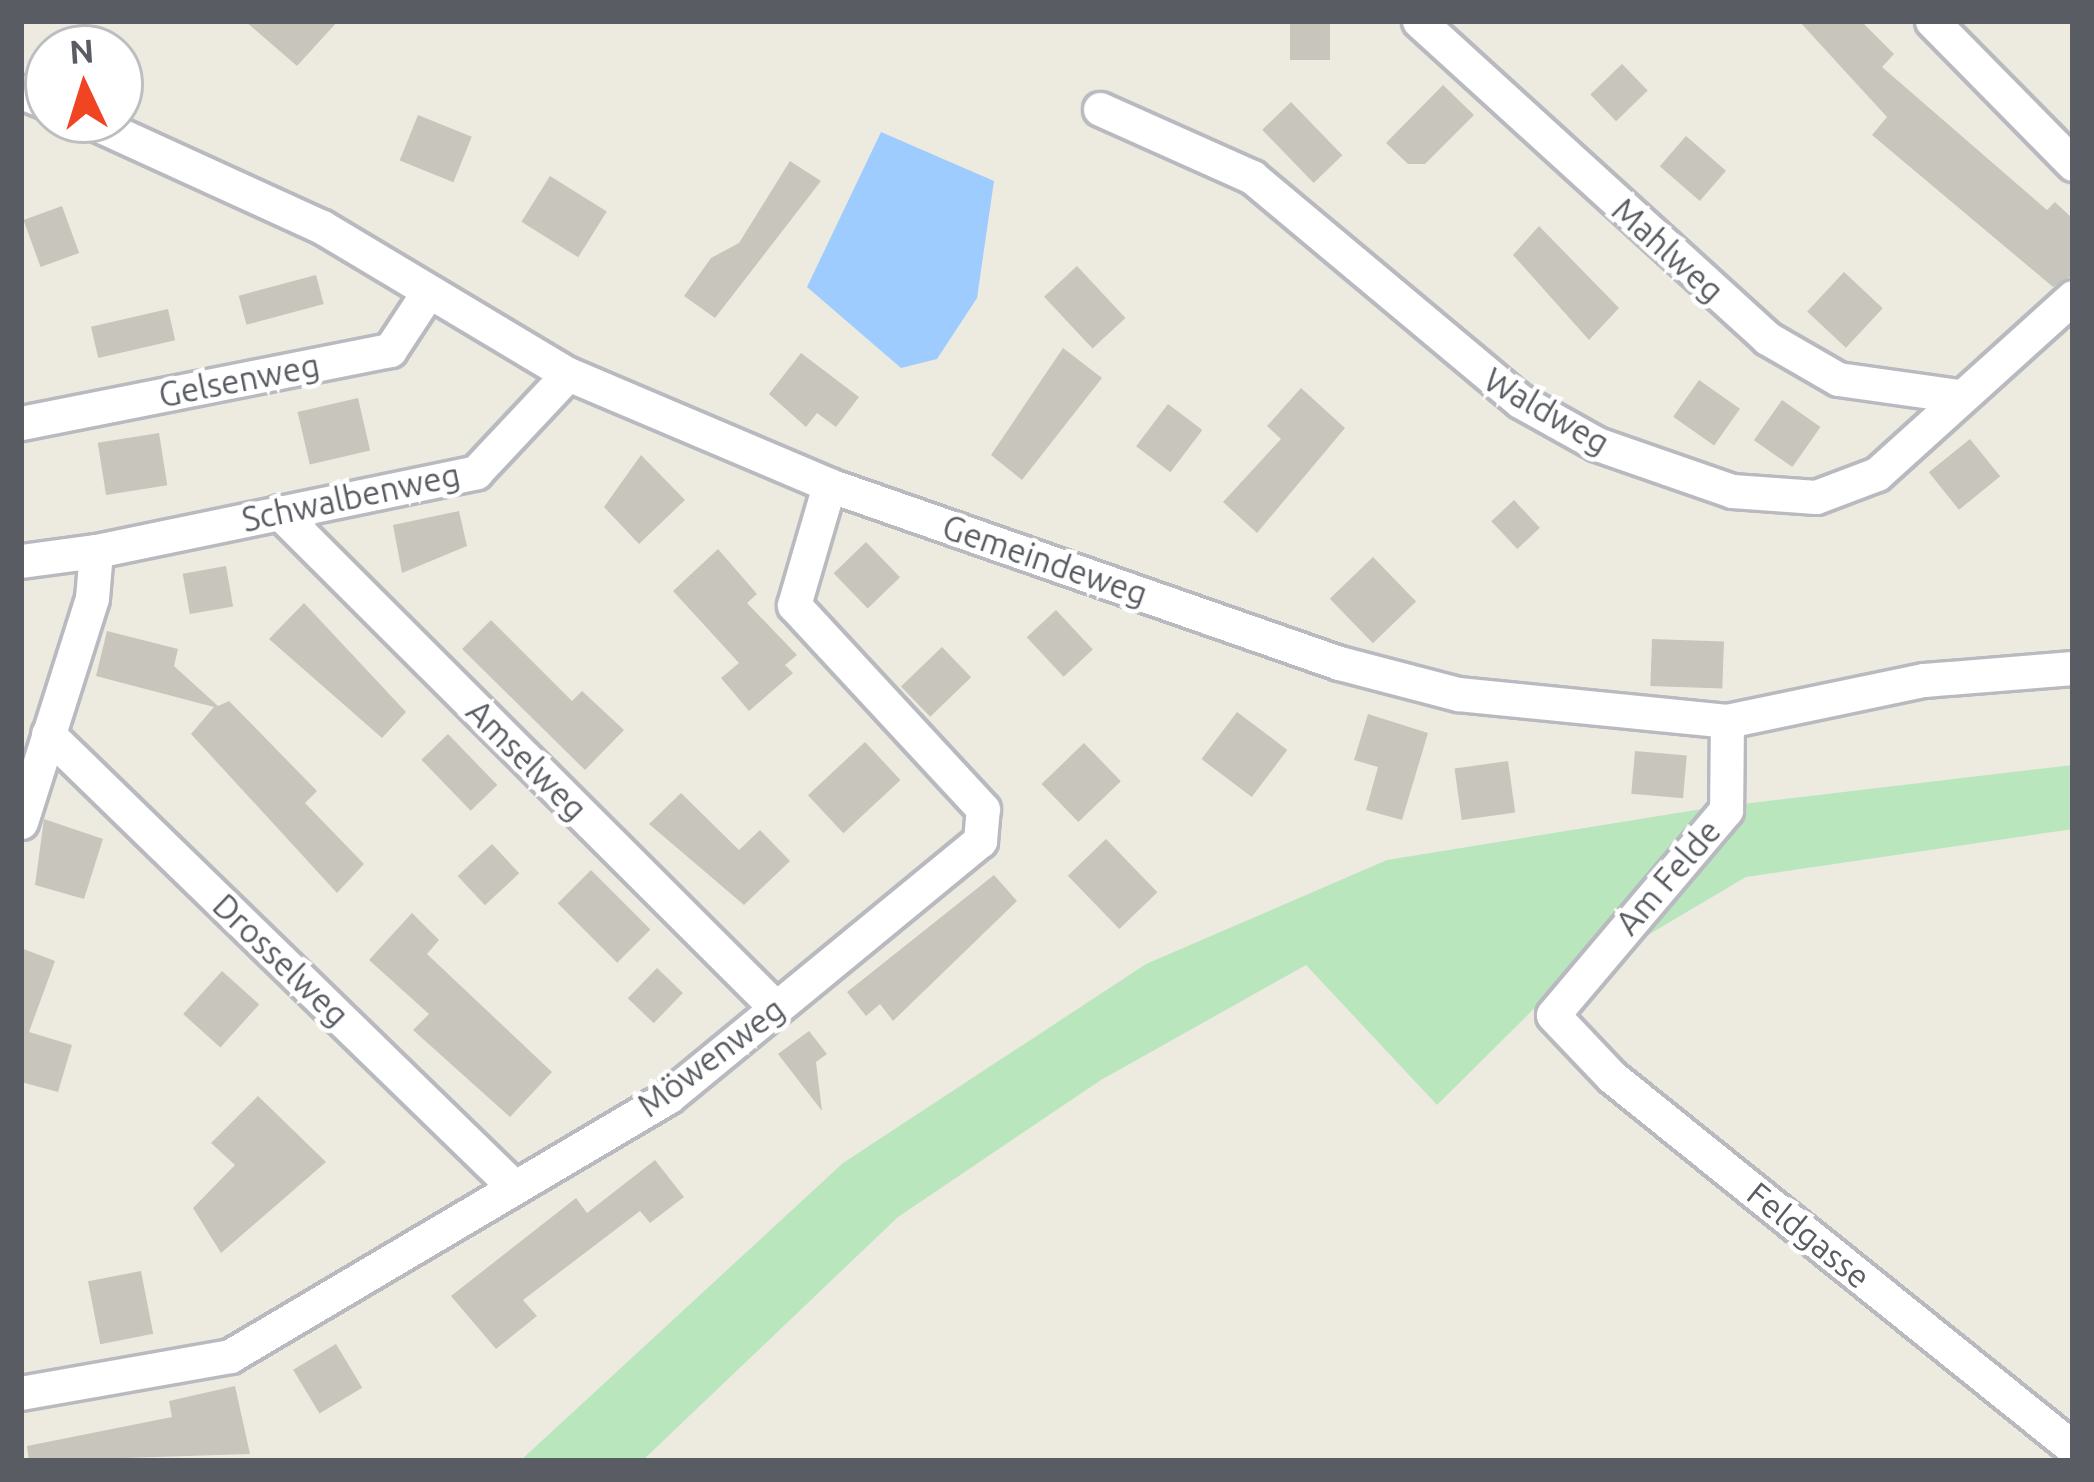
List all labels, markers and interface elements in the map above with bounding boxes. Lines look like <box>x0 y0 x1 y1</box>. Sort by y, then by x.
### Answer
north arrow <box>24 24 144 144</box>
text: N <box>68 31 95 70</box>
street label: Mahlweg <box>1604 190 1732 310</box>
street label: Gelsenweg <box>155 345 323 415</box>
street label: Waldweg <box>1478 359 1616 463</box>
street label: Schwalbenweg <box>238 455 464 539</box>
street label: Gemeindeweg <box>937 506 1153 614</box>
street label: Amselweg <box>459 692 595 828</box>
street label: Am Felde <box>1607 811 1729 943</box>
street label: Drosselweg <box>205 886 357 1034</box>
street label: Möwenweg <box>630 989 792 1125</box>
street label: Feldgasse <box>1740 1174 1878 1296</box>

